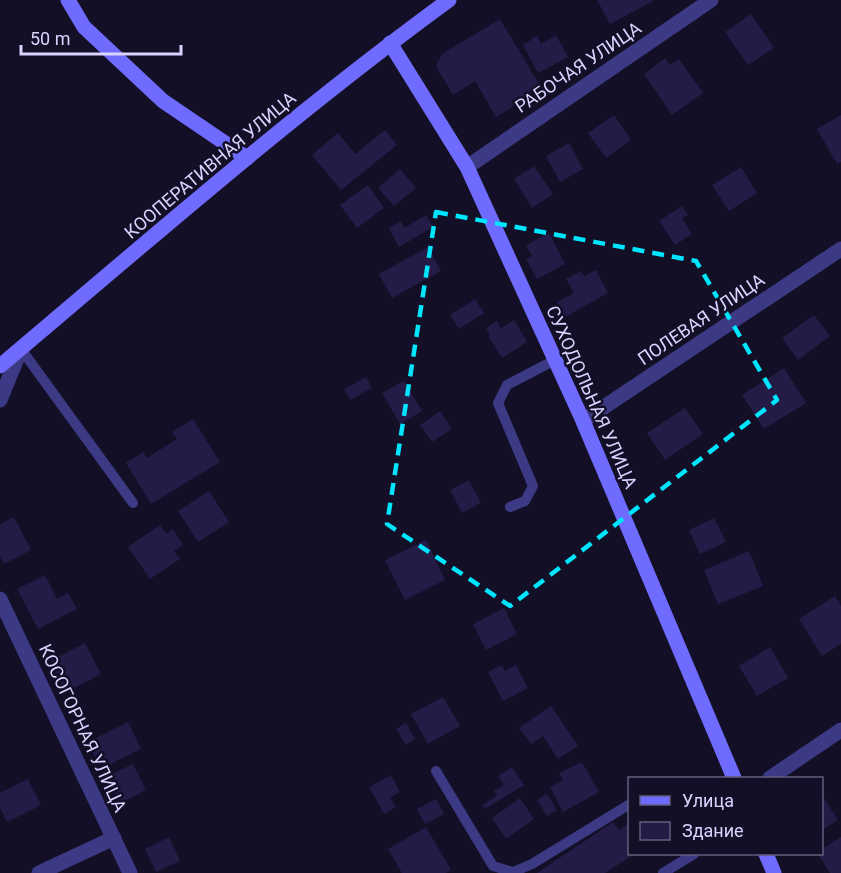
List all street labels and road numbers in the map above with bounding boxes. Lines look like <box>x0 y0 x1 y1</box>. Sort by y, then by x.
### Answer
street label: РАБОЧАЯ УЛИЦА <box>511 17 645 117</box>
street label: КООПЕРАТИВНАЯ УЛИЦА <box>120 87 300 243</box>
street label: ПОЛЕВАЯ УЛИЦА <box>634 269 769 369</box>
street label: СУХОДОЛЬНАЯ УЛИЦА <box>542 302 642 492</box>
street label: КОСОГОРНАЯ УЛИЦА <box>35 641 131 816</box>

